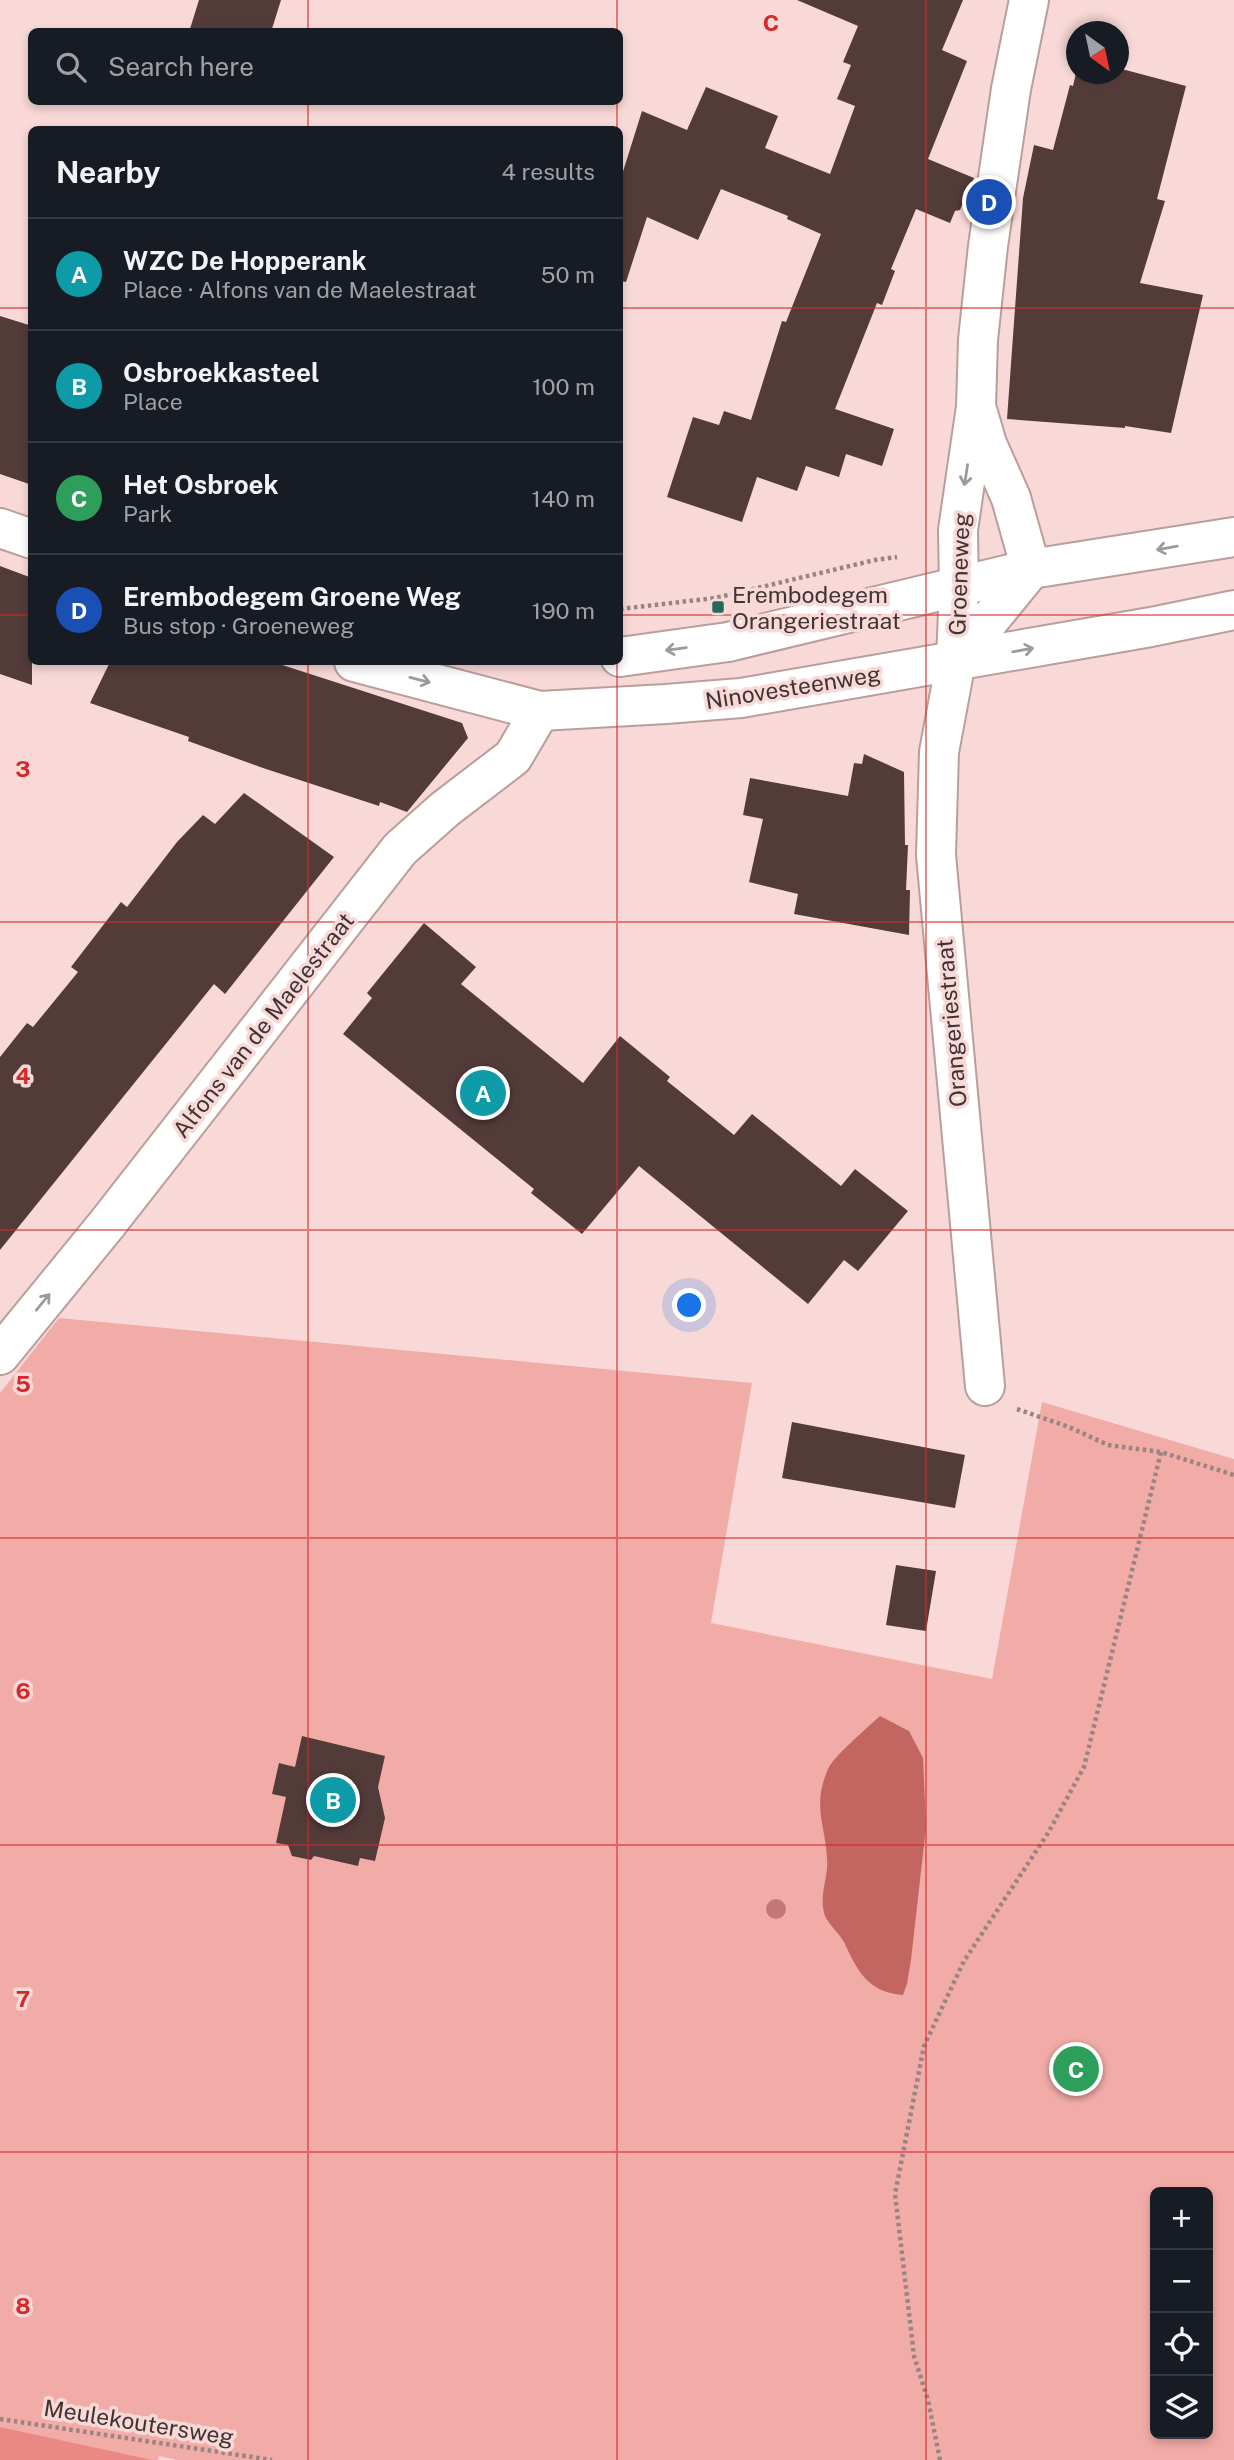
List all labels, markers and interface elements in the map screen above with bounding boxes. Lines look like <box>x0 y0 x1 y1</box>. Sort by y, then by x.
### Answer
text: C <box>763 9 779 36</box>
north arrow <box>1066 21 1129 84</box>
search box <box>28 28 623 105</box>
icon: search <box>52 48 90 86</box>
text: Search here <box>108 51 254 82</box>
text: Nearby <box>56 154 160 190</box>
text: 4 results <box>501 158 595 185</box>
pin: D <box>966 176 1012 228</box>
text: WZC De Hopperank <box>123 245 367 276</box>
text: A <box>71 261 87 288</box>
text: 50 m <box>541 261 595 288</box>
text: Place · Alfons van de Maelestraat <box>123 276 477 303</box>
text: Osbroekkasteel <box>123 357 320 388</box>
text: B <box>71 373 87 400</box>
text: 100 m <box>532 373 595 400</box>
text: Place <box>123 388 183 415</box>
one-way arrow <box>959 463 972 486</box>
text: Het Osbroek <box>123 469 279 500</box>
text: C <box>71 485 87 512</box>
text: 140 m <box>532 485 595 512</box>
text: Park <box>123 500 172 527</box>
street label: Groeneweg <box>943 512 975 636</box>
one-way arrow <box>1156 542 1179 555</box>
text: Erembodegem Groene Weg <box>123 581 461 612</box>
place label: Erembodegem Orangeriestraat <box>732 581 901 634</box>
text: D <box>71 597 87 624</box>
text: 190 m <box>532 597 595 624</box>
marker: Erembodegem Orangeriestraat <box>710 599 726 615</box>
text: Bus stop · Groeneweg <box>123 612 355 639</box>
one-way arrow <box>665 643 688 656</box>
one-way arrow <box>1011 643 1034 656</box>
street label: Ninovesteenweg <box>703 660 883 714</box>
one-way arrow <box>408 674 431 687</box>
text: 3 <box>15 755 31 782</box>
street label: Alfons van de Maelestraat <box>167 907 359 1143</box>
street label: Orangeriestraat <box>930 938 972 1108</box>
text: 4 <box>15 1062 31 1089</box>
pin: A <box>460 1067 506 1119</box>
your location <box>672 1288 706 1322</box>
one-way arrow <box>35 1293 51 1311</box>
text: 5 <box>15 1370 31 1397</box>
text: 6 <box>15 1677 31 1704</box>
pin: B <box>310 1774 356 1826</box>
text: 7 <box>16 1985 30 2012</box>
pin: C <box>1053 2043 1099 2095</box>
map controls <box>1150 2187 1213 2439</box>
button: + <box>1150 2187 1213 2250</box>
button: − <box>1150 2250 1213 2313</box>
text: 8 <box>15 2292 31 2319</box>
button: locate <box>1150 2313 1213 2376</box>
button: layers <box>1150 2376 1213 2439</box>
street label: Meulekoutersweg <box>42 2394 236 2450</box>

